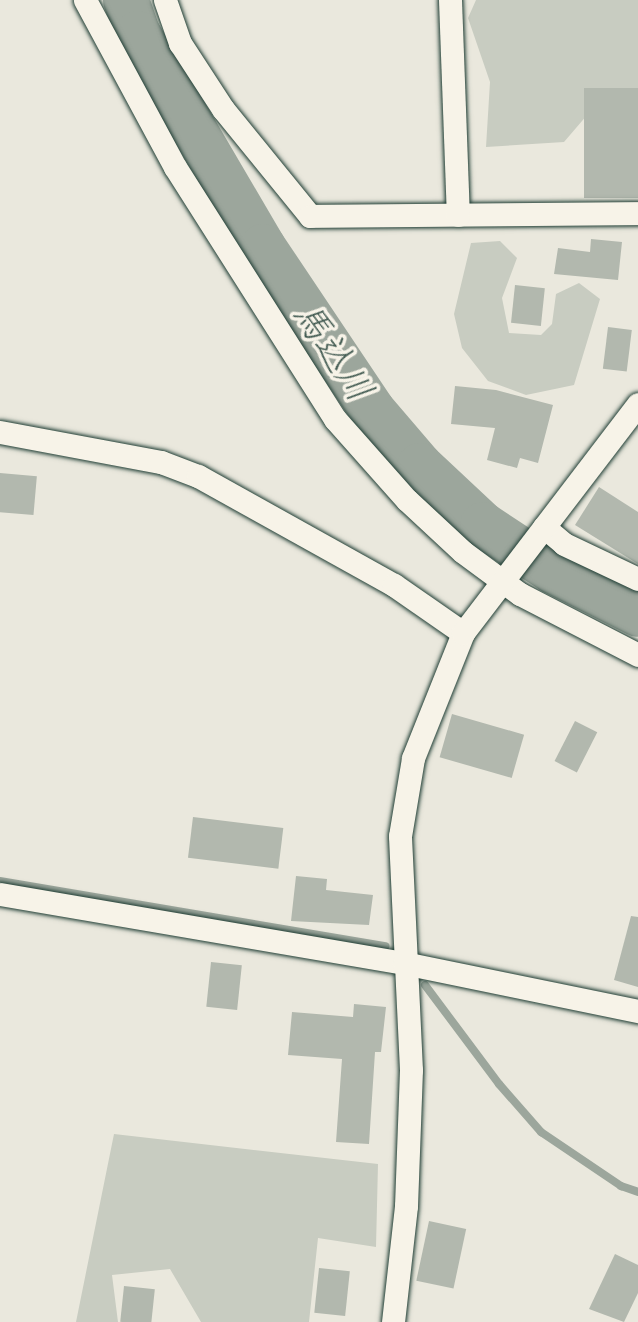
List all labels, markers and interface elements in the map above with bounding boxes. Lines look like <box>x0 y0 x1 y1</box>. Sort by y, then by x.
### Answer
water label: 馬込川 <box>284 294 382 410</box>

